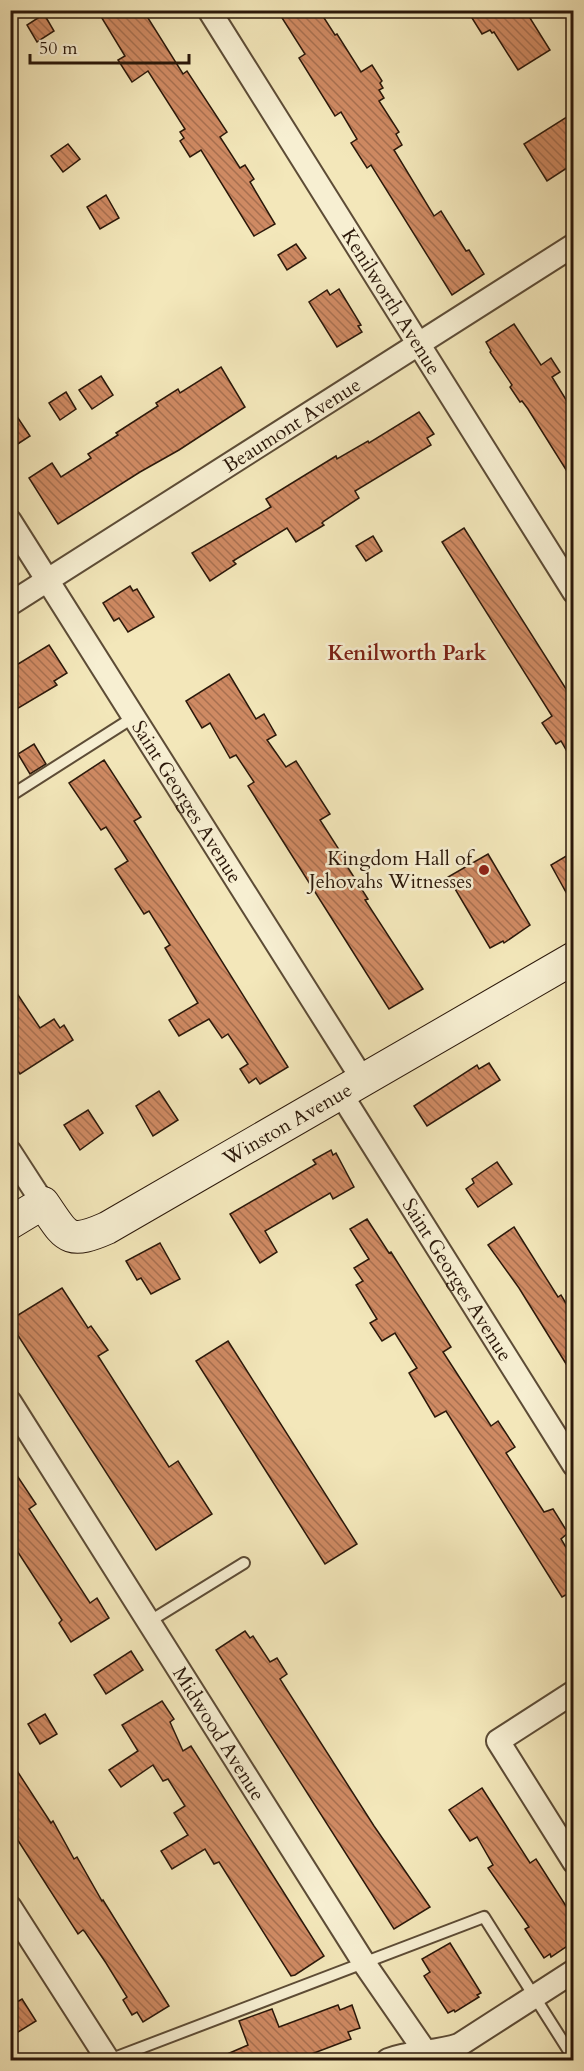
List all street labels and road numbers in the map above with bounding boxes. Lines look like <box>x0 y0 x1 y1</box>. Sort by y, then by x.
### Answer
street label: Kenilworth Avenue <box>335 223 447 380</box>
street label: Beaumont Avenue <box>218 371 366 479</box>
street label: Saint Georges Avenue <box>125 715 248 889</box>
street label: Winston Avenue <box>217 1076 357 1173</box>
street label: Saint Georges Avenue <box>396 1193 518 1366</box>
street label: Midwood Avenue <box>166 1662 271 1806</box>

